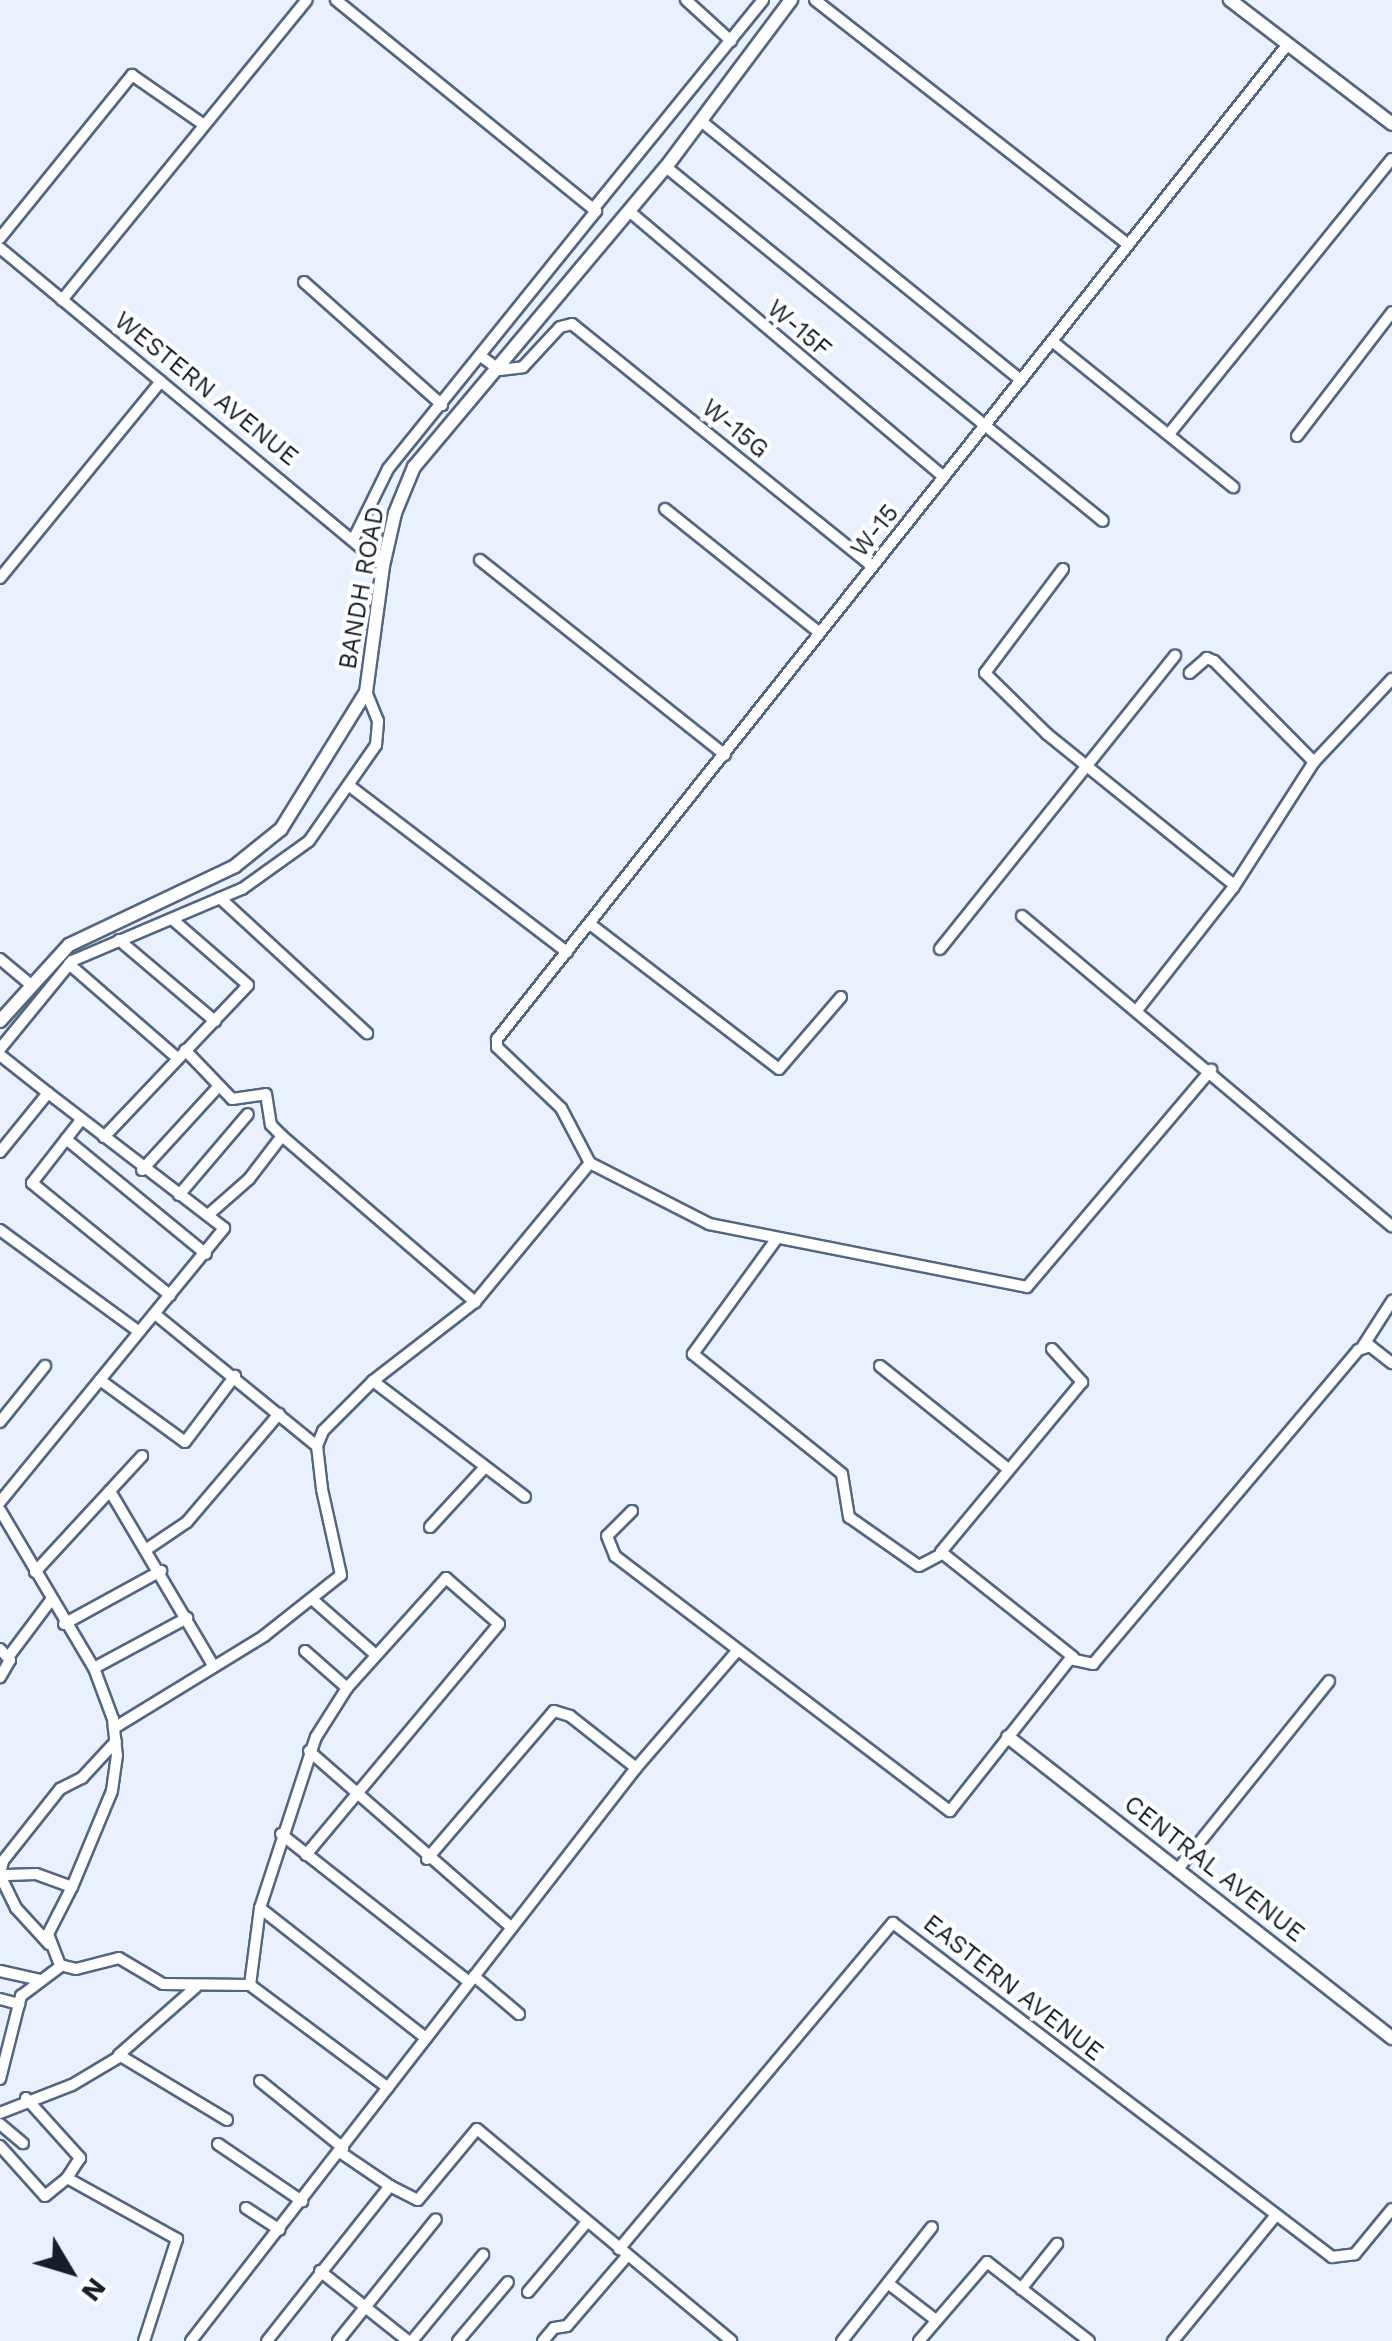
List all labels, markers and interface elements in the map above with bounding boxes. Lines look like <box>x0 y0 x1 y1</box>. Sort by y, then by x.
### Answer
street label: W-15F <box>761 294 837 364</box>
street label: WESTERN AVENUE <box>108 305 304 473</box>
street label: W-15G <box>696 393 774 465</box>
street label: W-15 <box>845 499 905 563</box>
street label: BANDH ROAD <box>333 504 391 672</box>
street label: CENTRAL AVENUE <box>1117 1789 1311 1949</box>
street label: EASTERN AVENUE <box>917 1908 1109 2068</box>
north arrow <box>20 2221 120 2321</box>
text: N <box>75 2271 113 2308</box>

